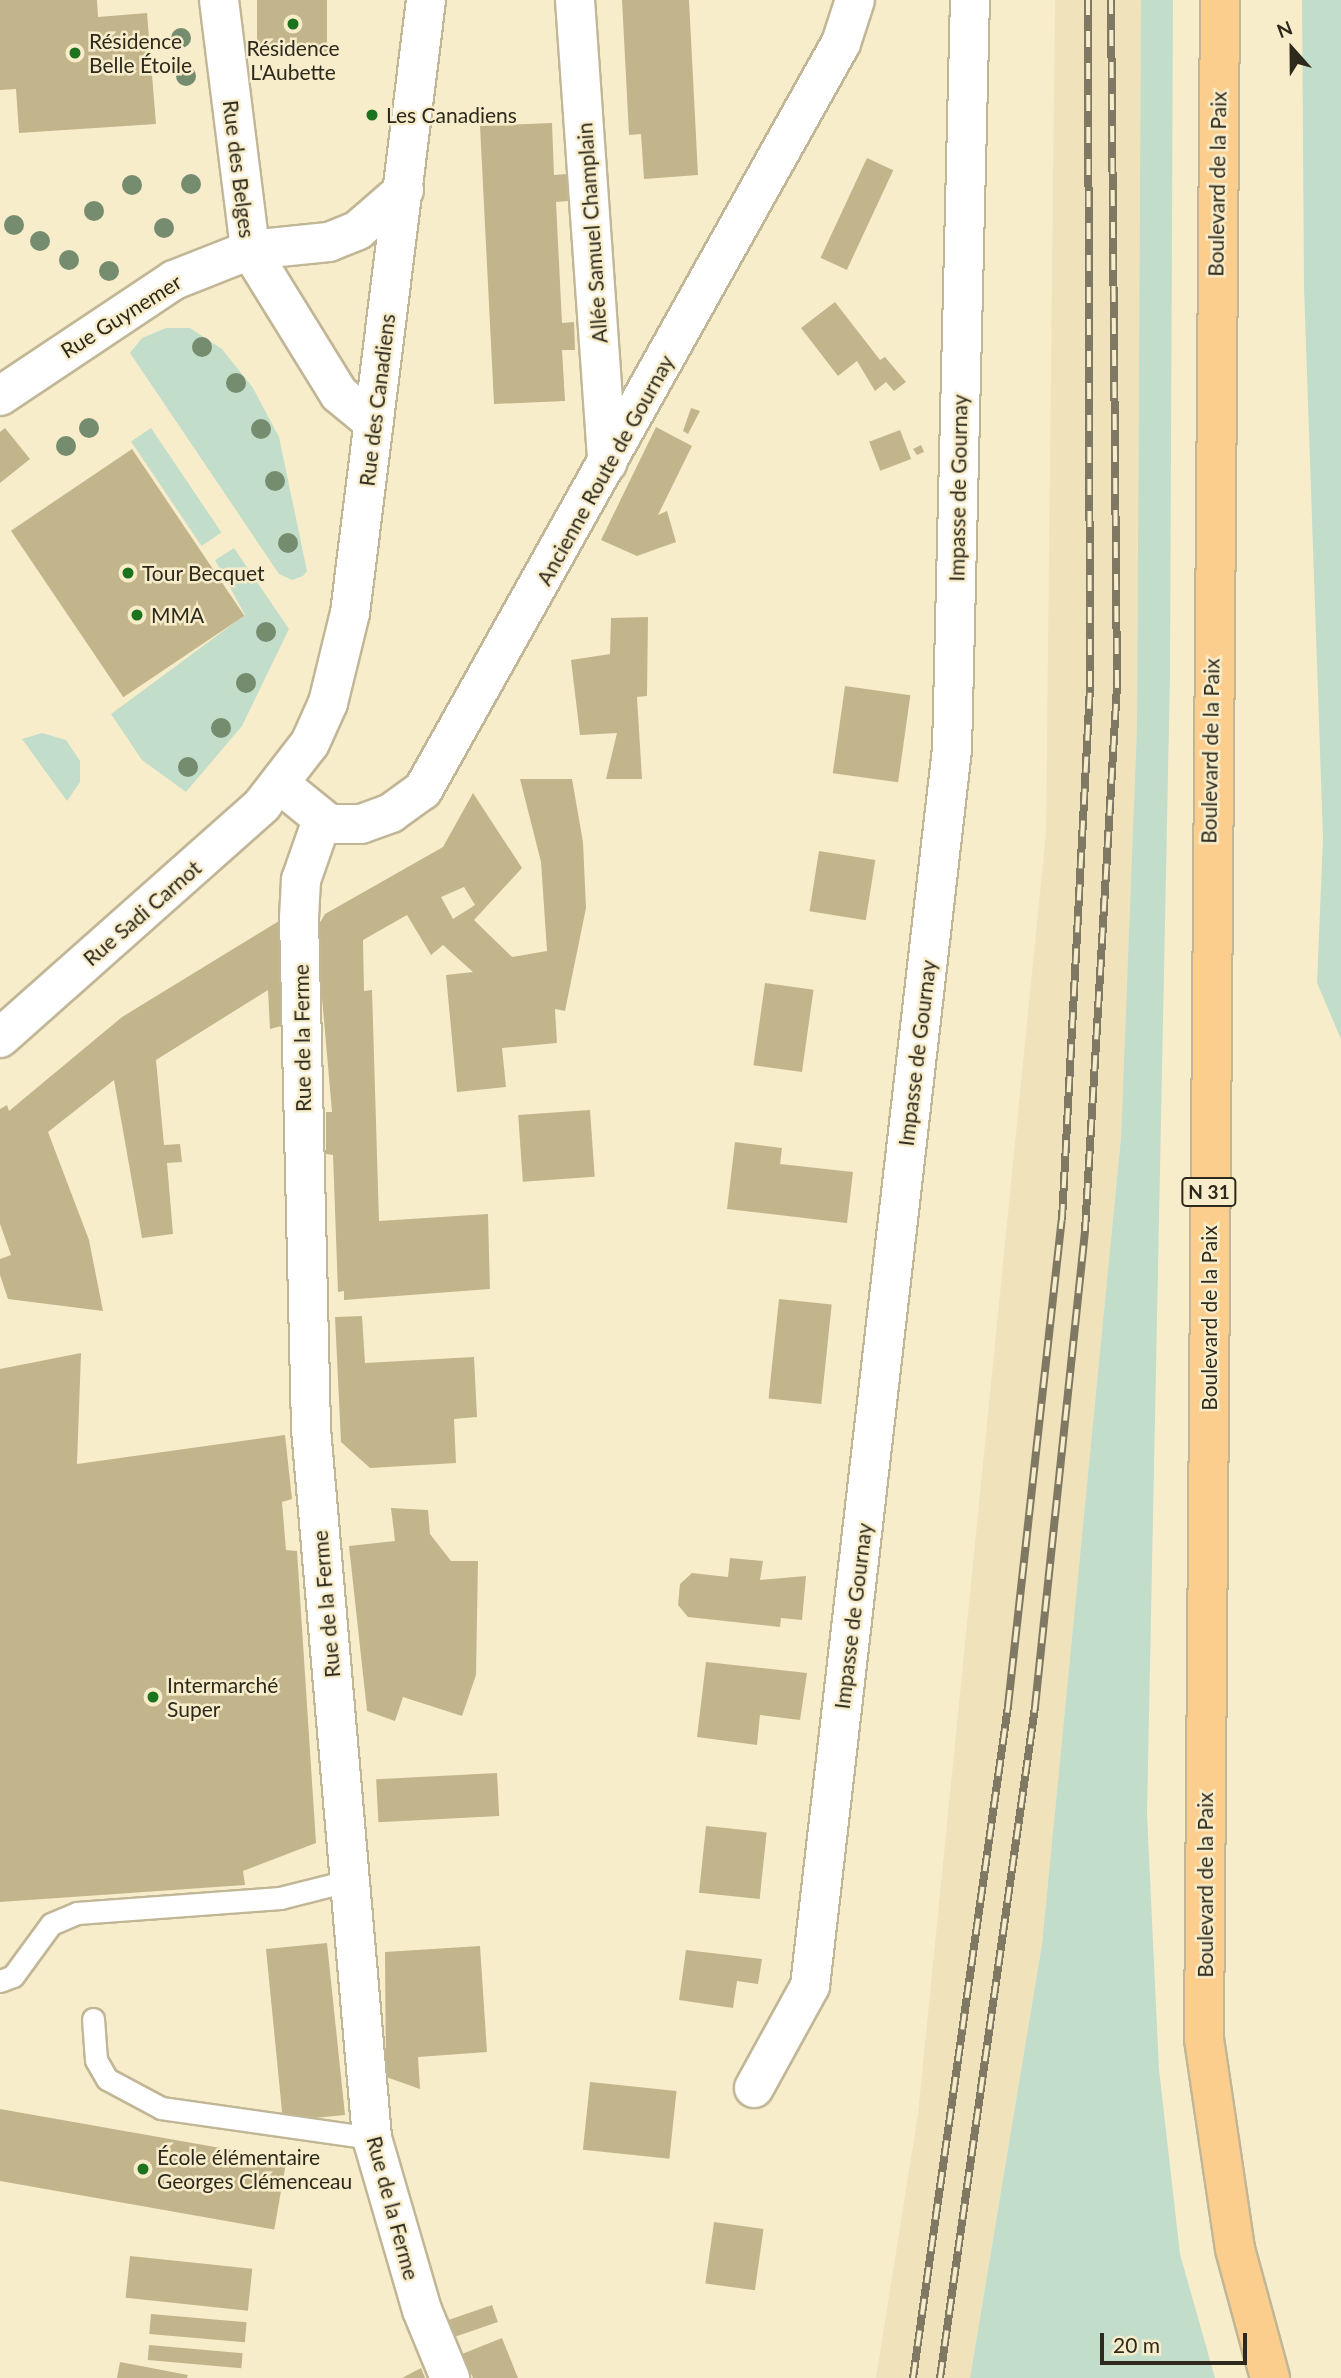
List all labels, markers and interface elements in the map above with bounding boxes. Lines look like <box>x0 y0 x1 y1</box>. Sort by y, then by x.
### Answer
north arrow <box>1257 14 1327 84</box>
marker: Résidence L'Aubette <box>285 16 301 32</box>
text: N <box>1273 16 1295 42</box>
place label: Résidence Belle Étoile <box>89 28 192 78</box>
place label: Résidence L'Aubette <box>246 35 340 85</box>
marker: Résidence Belle Étoile <box>67 45 83 61</box>
street label: Boulevard de la Paix <box>1203 91 1231 277</box>
street label: Rue des Belges <box>218 99 260 239</box>
place label: Les Canadiens <box>386 102 517 128</box>
marker: Les Canadiens <box>364 107 380 123</box>
street label: Allée Samuel Champlain <box>572 122 612 344</box>
street label: Rue Guynemer <box>56 269 186 363</box>
street label: Rue des Canadiens <box>354 312 400 488</box>
street label: Ancienne Route de Gournay <box>531 350 679 590</box>
street label: Impasse de Gournay <box>944 394 972 582</box>
place label: Tour Becquet <box>142 560 265 586</box>
marker: Tour Becquet <box>120 565 136 581</box>
place label: MMA <box>151 602 204 628</box>
marker: MMA <box>129 607 145 623</box>
street label: Boulevard de la Paix <box>1196 658 1224 844</box>
street label: Rue Sadi Carnot <box>78 855 206 971</box>
street label: Impasse de Gournay <box>893 959 941 1147</box>
street label: Rue de la Ferme <box>288 964 316 1112</box>
road number: N 31 <box>1181 1176 1237 1208</box>
street label: Boulevard de la Paix <box>1196 1225 1222 1411</box>
street label: Impasse de Gournay <box>829 1522 877 1710</box>
street label: Rue de la Ferme <box>307 1529 345 1679</box>
place label: Intermarché Super <box>167 1672 278 1722</box>
marker: Intermarché Super <box>145 1689 161 1705</box>
street label: Boulevard de la Paix <box>1192 1792 1218 1978</box>
street label: Rue de la Ferme <box>362 2133 424 2283</box>
place label: École élémentaire Georges Clémenceau <box>157 2144 352 2194</box>
marker: École élémentaire Georges Clémenceau <box>135 2161 151 2177</box>
scale bar <box>1103 2318 1250 2362</box>
text: 20 m <box>1113 2332 1160 2357</box>

